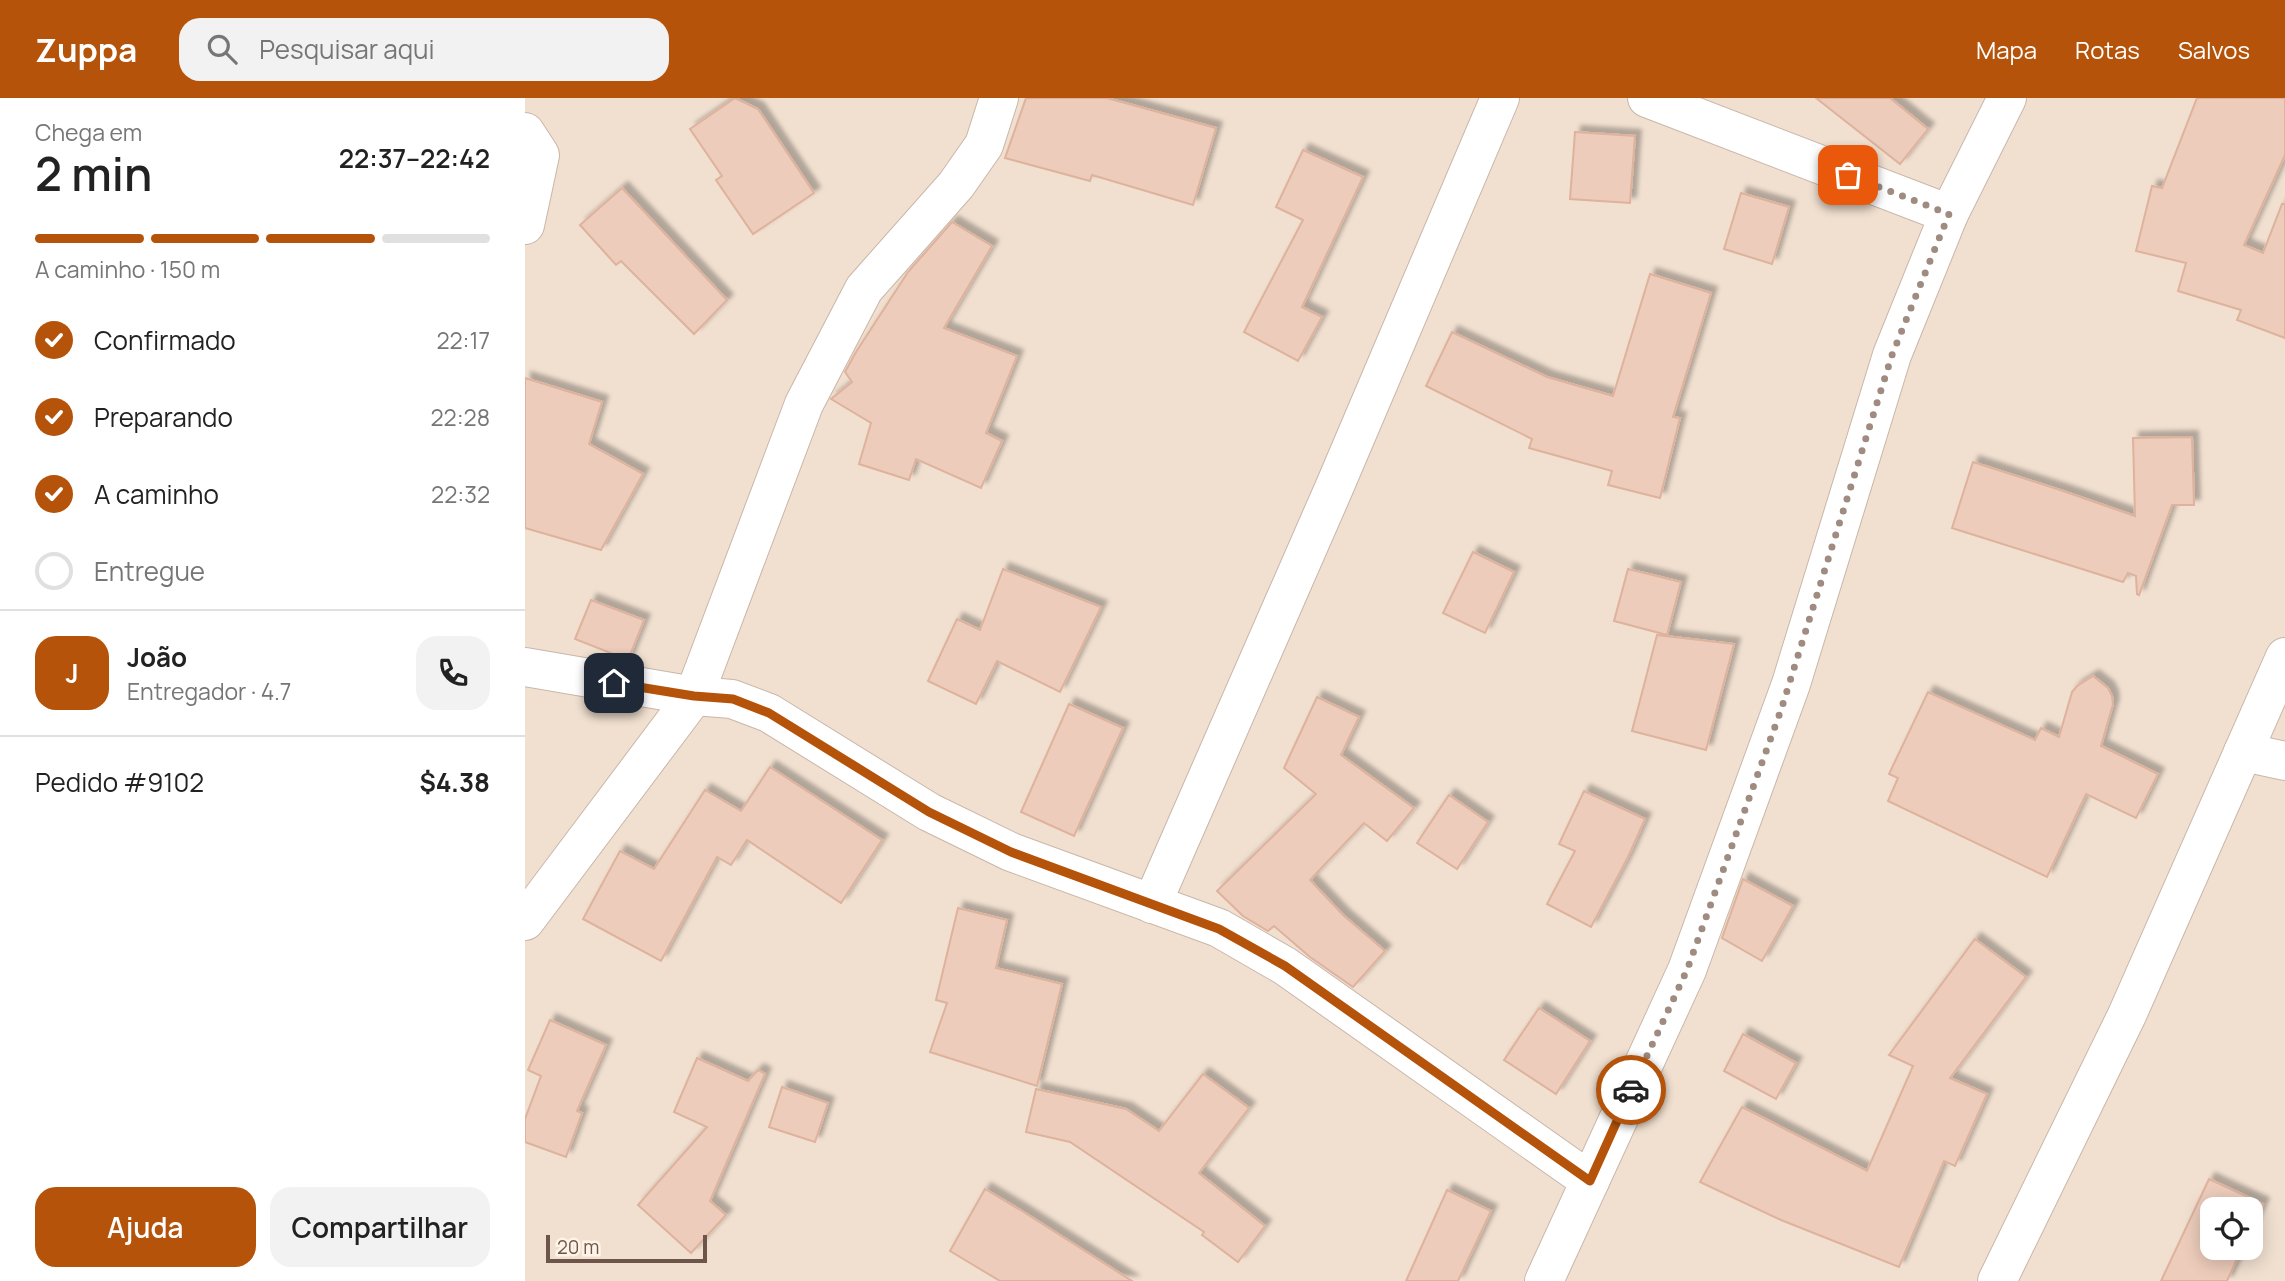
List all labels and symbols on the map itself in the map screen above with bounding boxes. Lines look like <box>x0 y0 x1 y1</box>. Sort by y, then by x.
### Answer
pin <box>1818 145 1878 205</box>
pin <box>584 653 644 713</box>
courier <box>1596 1055 1666 1125</box>
scale bar <box>546 1232 707 1264</box>

